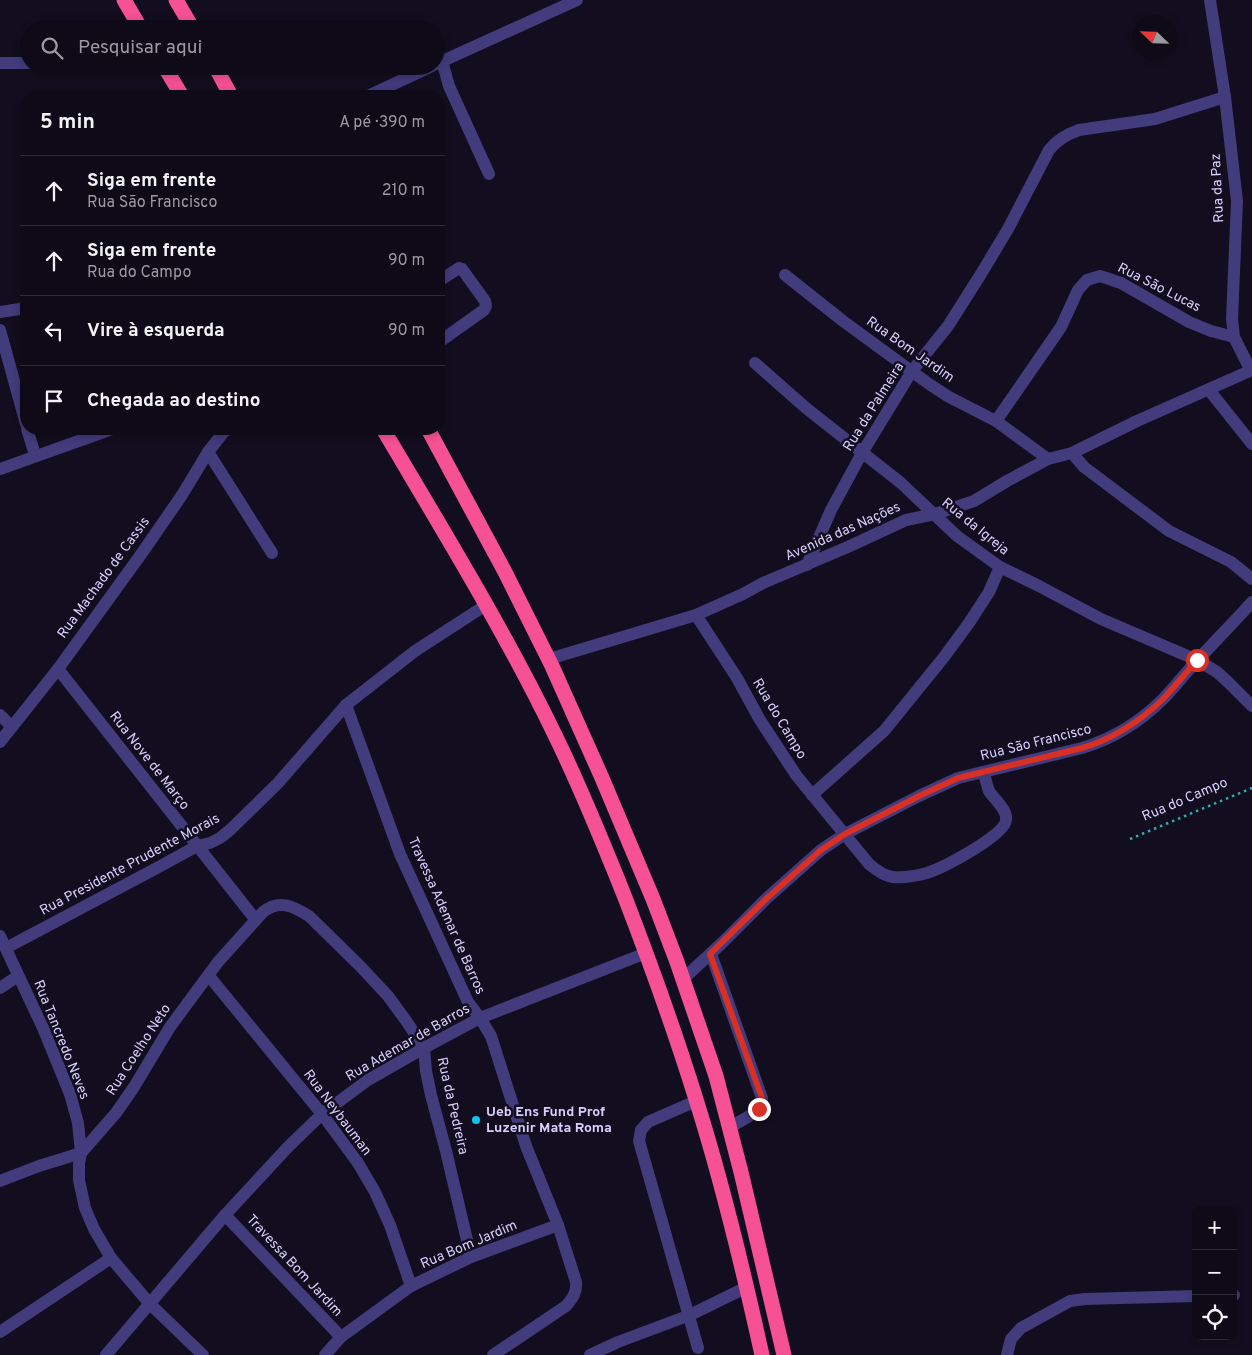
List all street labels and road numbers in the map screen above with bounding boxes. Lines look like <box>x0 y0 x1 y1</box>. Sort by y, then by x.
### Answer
street label: Rua da Paz <box>1208 153 1228 223</box>
street label: Rua São Lucas <box>1115 260 1203 316</box>
street label: Rua Bom Jardim <box>863 313 957 387</box>
street label: Rua da Palmeira <box>840 359 908 455</box>
street label: Rua da Igreja <box>938 495 1012 559</box>
street label: Avenida das Nações <box>783 499 903 565</box>
street label: Rua Machado de Cassis <box>54 514 154 642</box>
street label: Rua do Campo <box>748 675 810 763</box>
street label: Rua Nove de Março <box>105 708 193 814</box>
street label: Rua São Francisco <box>979 721 1094 765</box>
street label: Rua do Campo <box>1140 774 1231 826</box>
street label: Rua Presidente Prudente Morais <box>37 810 223 920</box>
street label: Travessa Ademar de Barros <box>404 835 488 997</box>
street label: Rua Tancredo Neves <box>29 978 93 1102</box>
street label: Rua Coelho Neto <box>103 1001 175 1099</box>
street label: Rua Ademar de Barros <box>343 1001 473 1085</box>
street label: Rua da Pedreira <box>433 1056 471 1156</box>
street label: Rua Neybauman <box>299 1067 375 1159</box>
street label: Travessa Bom Jardim <box>242 1211 346 1321</box>
street label: Rua Bom Jardim <box>418 1217 520 1273</box>

